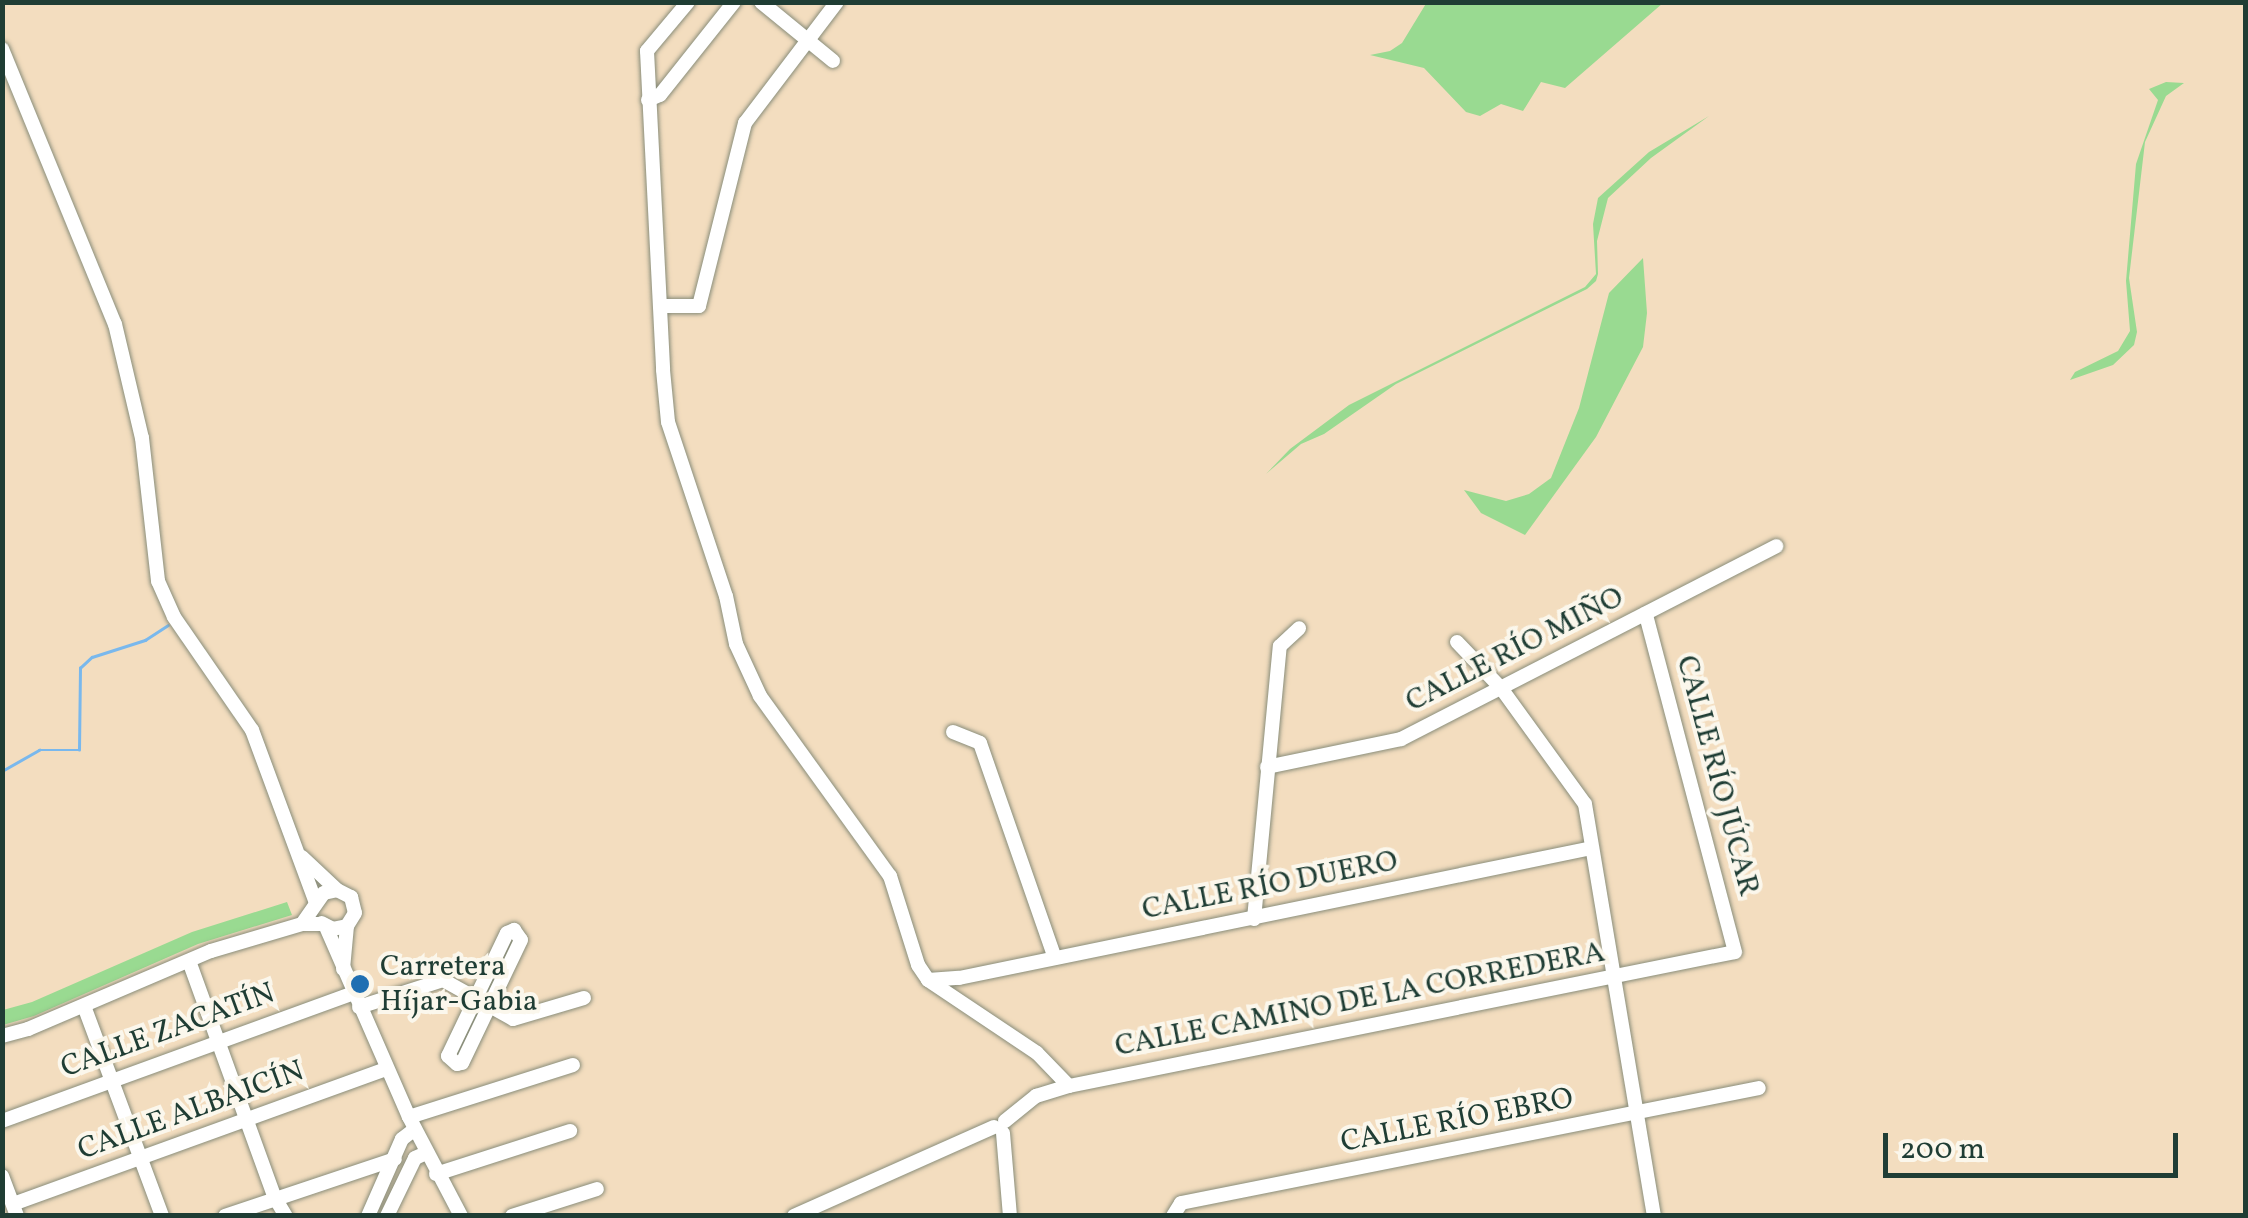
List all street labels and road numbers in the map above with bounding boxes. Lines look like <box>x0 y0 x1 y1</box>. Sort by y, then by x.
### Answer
street label: CALLE RÍO MIÑO <box>1400 580 1630 720</box>
street label: CALLE RÍO JÚCAR <box>1668 652 1766 900</box>
street label: CALLE RÍO DUERO <box>1139 844 1401 928</box>
street label: CALLE CAMINO DE LA CORREDERA <box>1112 935 1608 1065</box>
street label: CALLE ZACATÍN <box>56 976 280 1086</box>
street label: CALLE ALBAICÍN <box>73 1053 309 1169</box>
street label: CALLE RÍO EBRO <box>1338 1081 1576 1161</box>

